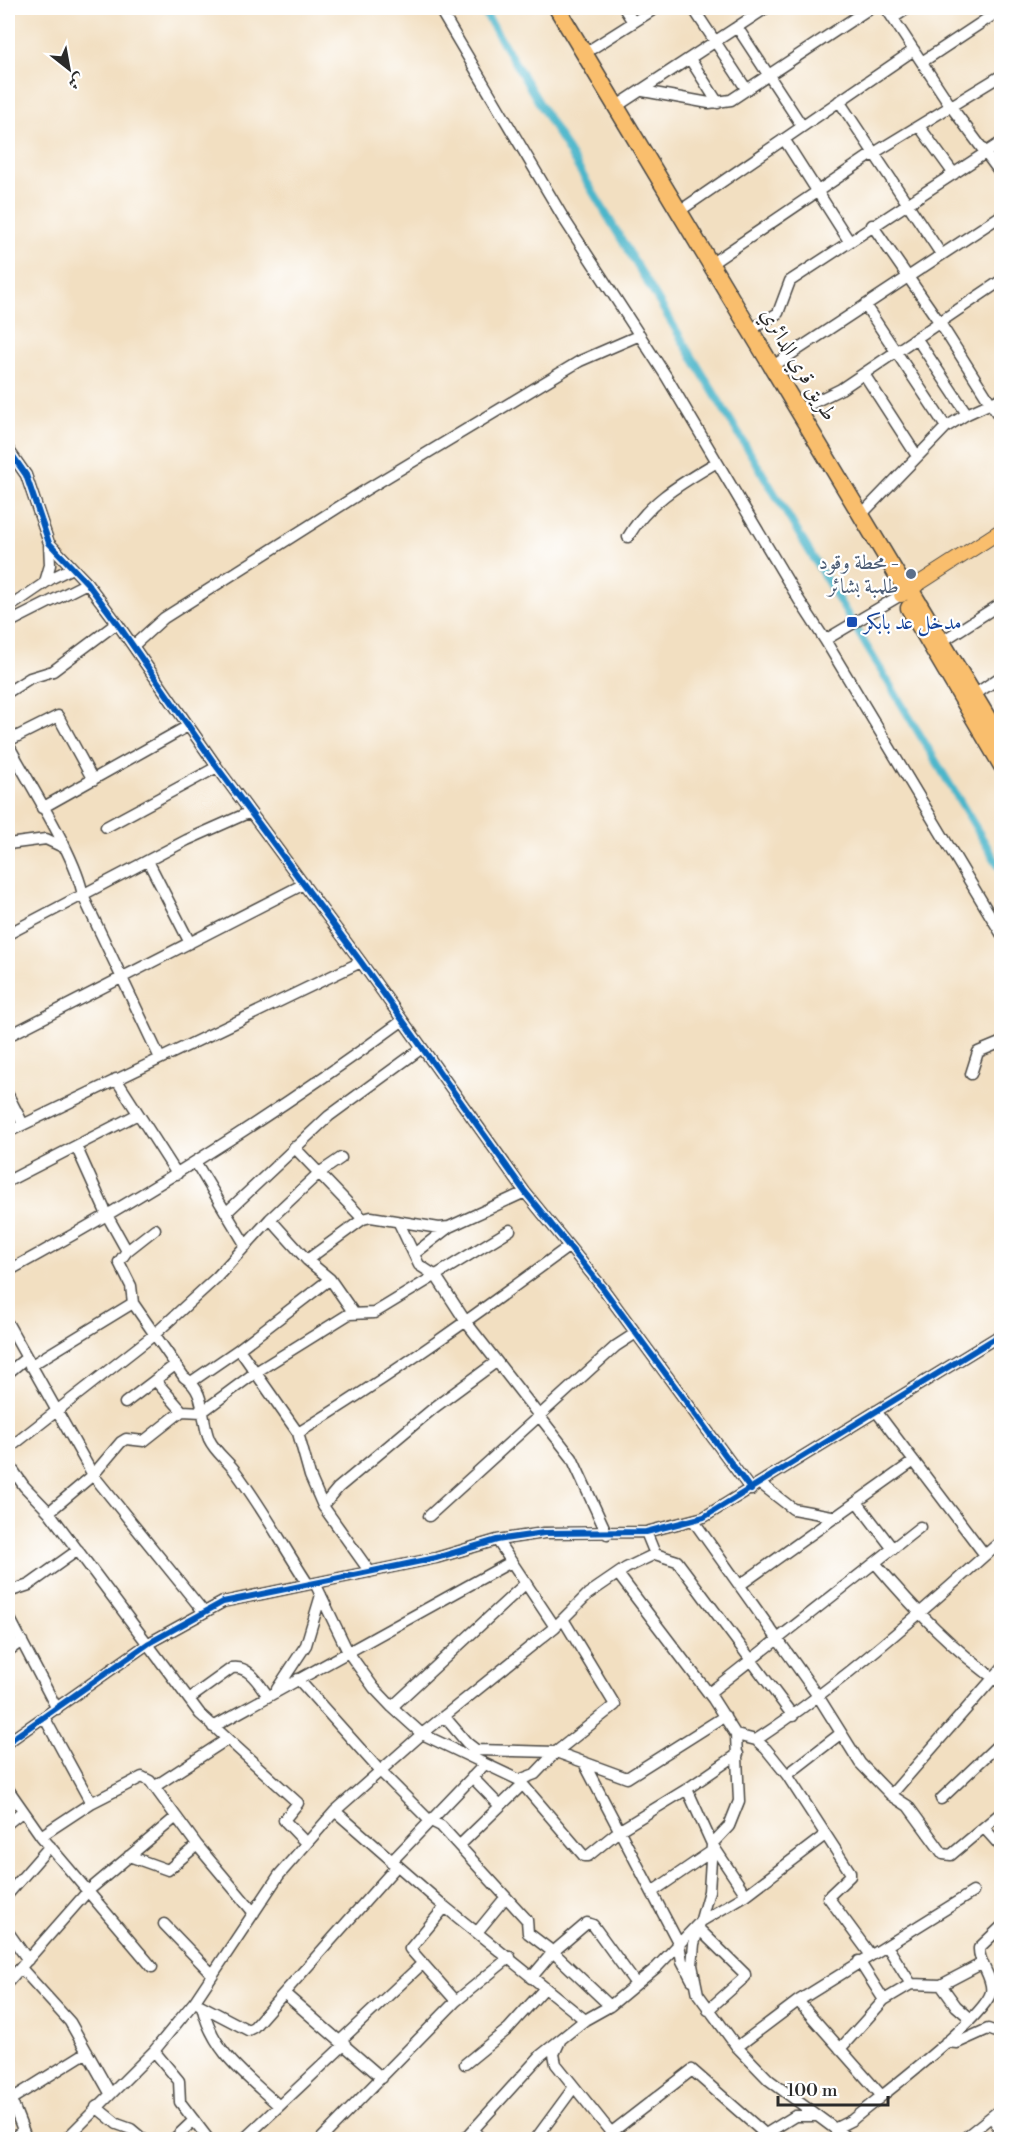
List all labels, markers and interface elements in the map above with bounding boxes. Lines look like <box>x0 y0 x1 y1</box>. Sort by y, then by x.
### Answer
north arrow <box>39 39 99 99</box>
text: ش <box>64 68 88 94</box>
street label: طريق قري الدائري <box>753 303 842 427</box>
place label: محطة وقود - طلمبة بشائر <box>819 550 899 600</box>
marker: محطة وقود - طلمبة بشائر <box>904 567 918 581</box>
place label: مدخل عد بابكر <box>862 610 962 637</box>
marker: مدخل عد بابكر <box>845 615 859 629</box>
scale bar <box>778 2069 888 2107</box>
text: 100 m <box>787 2079 838 2102</box>

